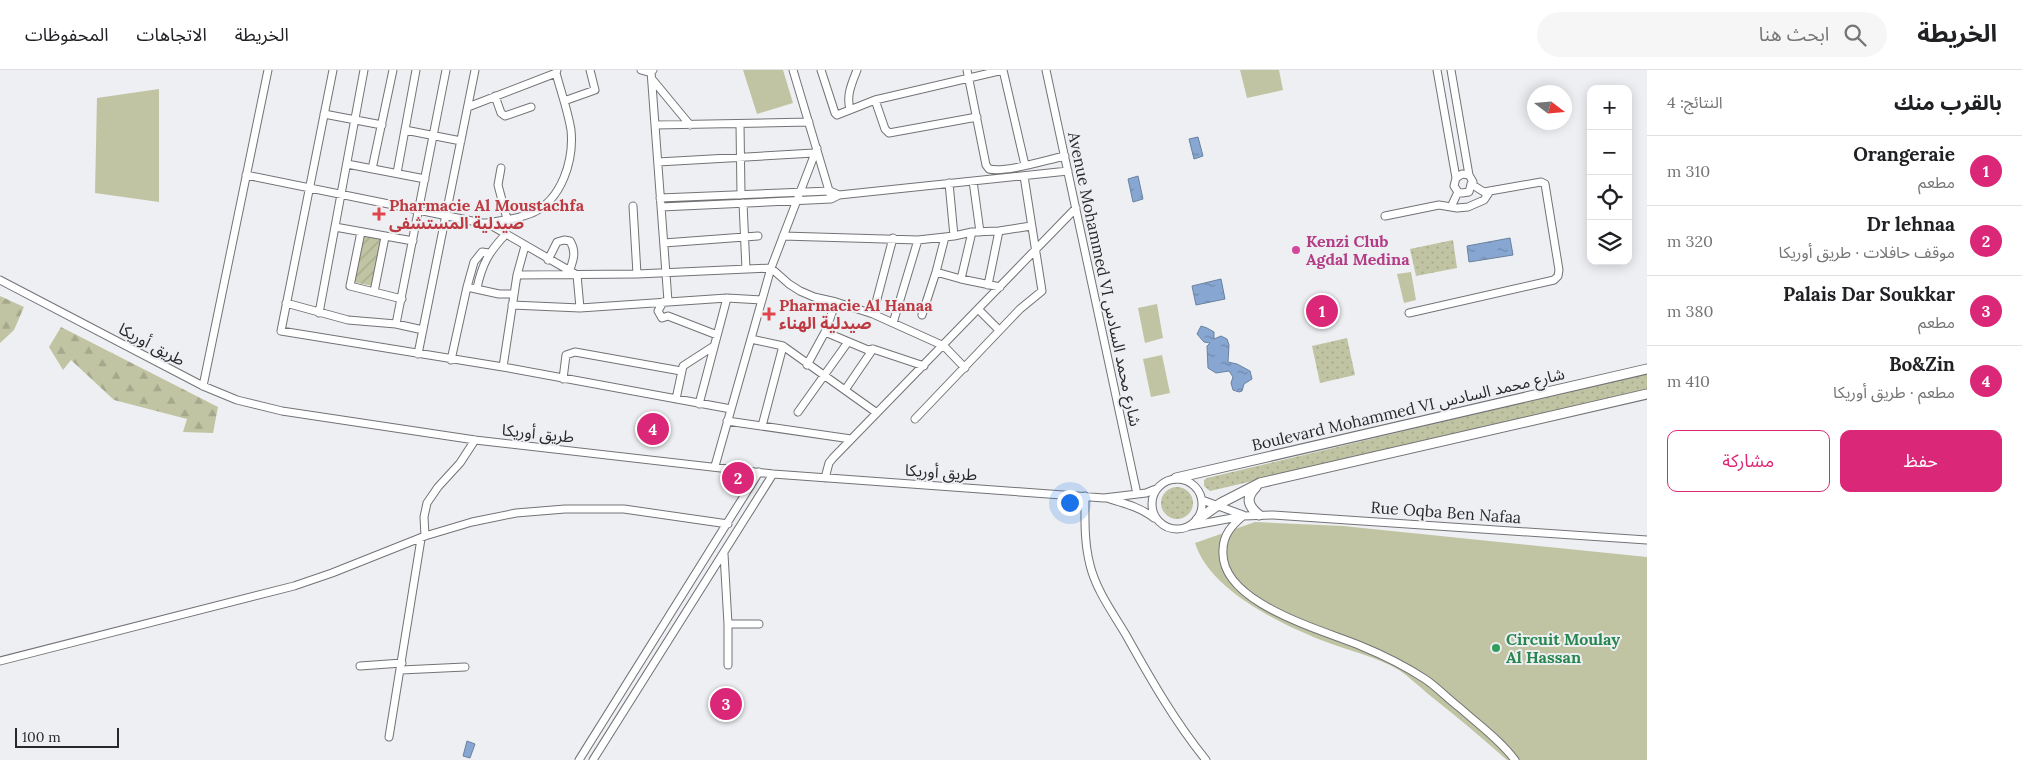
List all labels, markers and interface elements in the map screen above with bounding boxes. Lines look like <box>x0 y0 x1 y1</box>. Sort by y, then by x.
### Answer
search box <box>1537 12 1887 57</box>
text: الخريطة <box>1917 18 1997 49</box>
icon: search <box>1841 21 1869 49</box>
text: ابحث هنا <box>1759 22 1829 46</box>
text: المحفوظات <box>25 23 109 46</box>
text: الاتجاهات <box>137 23 207 46</box>
text: الخريطة <box>235 23 289 46</box>
north arrow <box>1527 85 1572 130</box>
map controls <box>1587 85 1632 265</box>
button: + <box>1587 85 1632 130</box>
text: بالقرب منك <box>1894 89 2002 116</box>
text: النتائج: 4 <box>1667 92 1723 112</box>
street label: Avenue Mohammed VI شارع محمد السادس <box>1061 129 1146 429</box>
button: − <box>1587 130 1632 175</box>
text: Orangeraie <box>1853 142 1955 166</box>
text: 310 m <box>1667 161 1710 181</box>
text: 1 <box>1983 161 1989 181</box>
text: مطعم <box>1918 172 1955 192</box>
button: locate <box>1587 175 1632 220</box>
place label: Pharmacie Al Moustachfa صيدلية المستشفى <box>389 195 585 233</box>
marker: Pharmacie Al Moustachfa صيدلية المستشفى <box>373 208 385 220</box>
text: Dr lehnaa <box>1867 212 1955 236</box>
button: layers <box>1587 220 1632 265</box>
place label: Kenzi Club Agdal Medina <box>1306 231 1410 269</box>
text: 320 m <box>1667 231 1713 251</box>
text: 2 <box>1982 231 1990 251</box>
text: موقف حافلات · طريق أوريكا <box>1779 242 1955 262</box>
marker: Kenzi Club Agdal Medina <box>1290 244 1302 256</box>
text: Palais Dar Soukkar <box>1783 282 1955 306</box>
pin: 1 <box>1306 292 1338 330</box>
place label: Pharmacie Al Hanaa صيدلية الهناء <box>779 295 933 333</box>
text: 380 m <box>1667 301 1713 321</box>
text: 3 <box>1982 301 1990 321</box>
marker: Pharmacie Al Hanaa صيدلية الهناء <box>763 308 775 320</box>
text: مطعم <box>1918 312 1955 332</box>
street label: طريق أوريكا <box>115 318 189 371</box>
text: Bo&Zin <box>1889 352 1955 376</box>
street label: Boulevard Mohammed VI شارع محمد السادس <box>1250 363 1567 458</box>
text: 410 m <box>1667 371 1710 391</box>
text: 4 <box>1982 371 1990 391</box>
text: مطعم · طريق أوريكا <box>1833 382 1955 402</box>
pin: 4 <box>637 410 669 448</box>
street label: طريق أوريكا <box>501 419 575 448</box>
button: مشاركة <box>1667 430 1830 492</box>
button: حفظ <box>1840 430 2002 492</box>
pin: 2 <box>722 459 754 497</box>
street label: طريق أوريكا <box>904 459 978 486</box>
your location <box>1057 490 1083 516</box>
street label: Rue Oqba Ben Nafaa <box>1370 497 1522 527</box>
place label: Circuit Moulay Al Hassan <box>1506 629 1620 667</box>
marker: Circuit Moulay Al Hassan <box>1490 642 1502 654</box>
pin: 3 <box>710 685 742 723</box>
scale bar <box>15 725 119 748</box>
text: 100 m <box>22 728 61 746</box>

